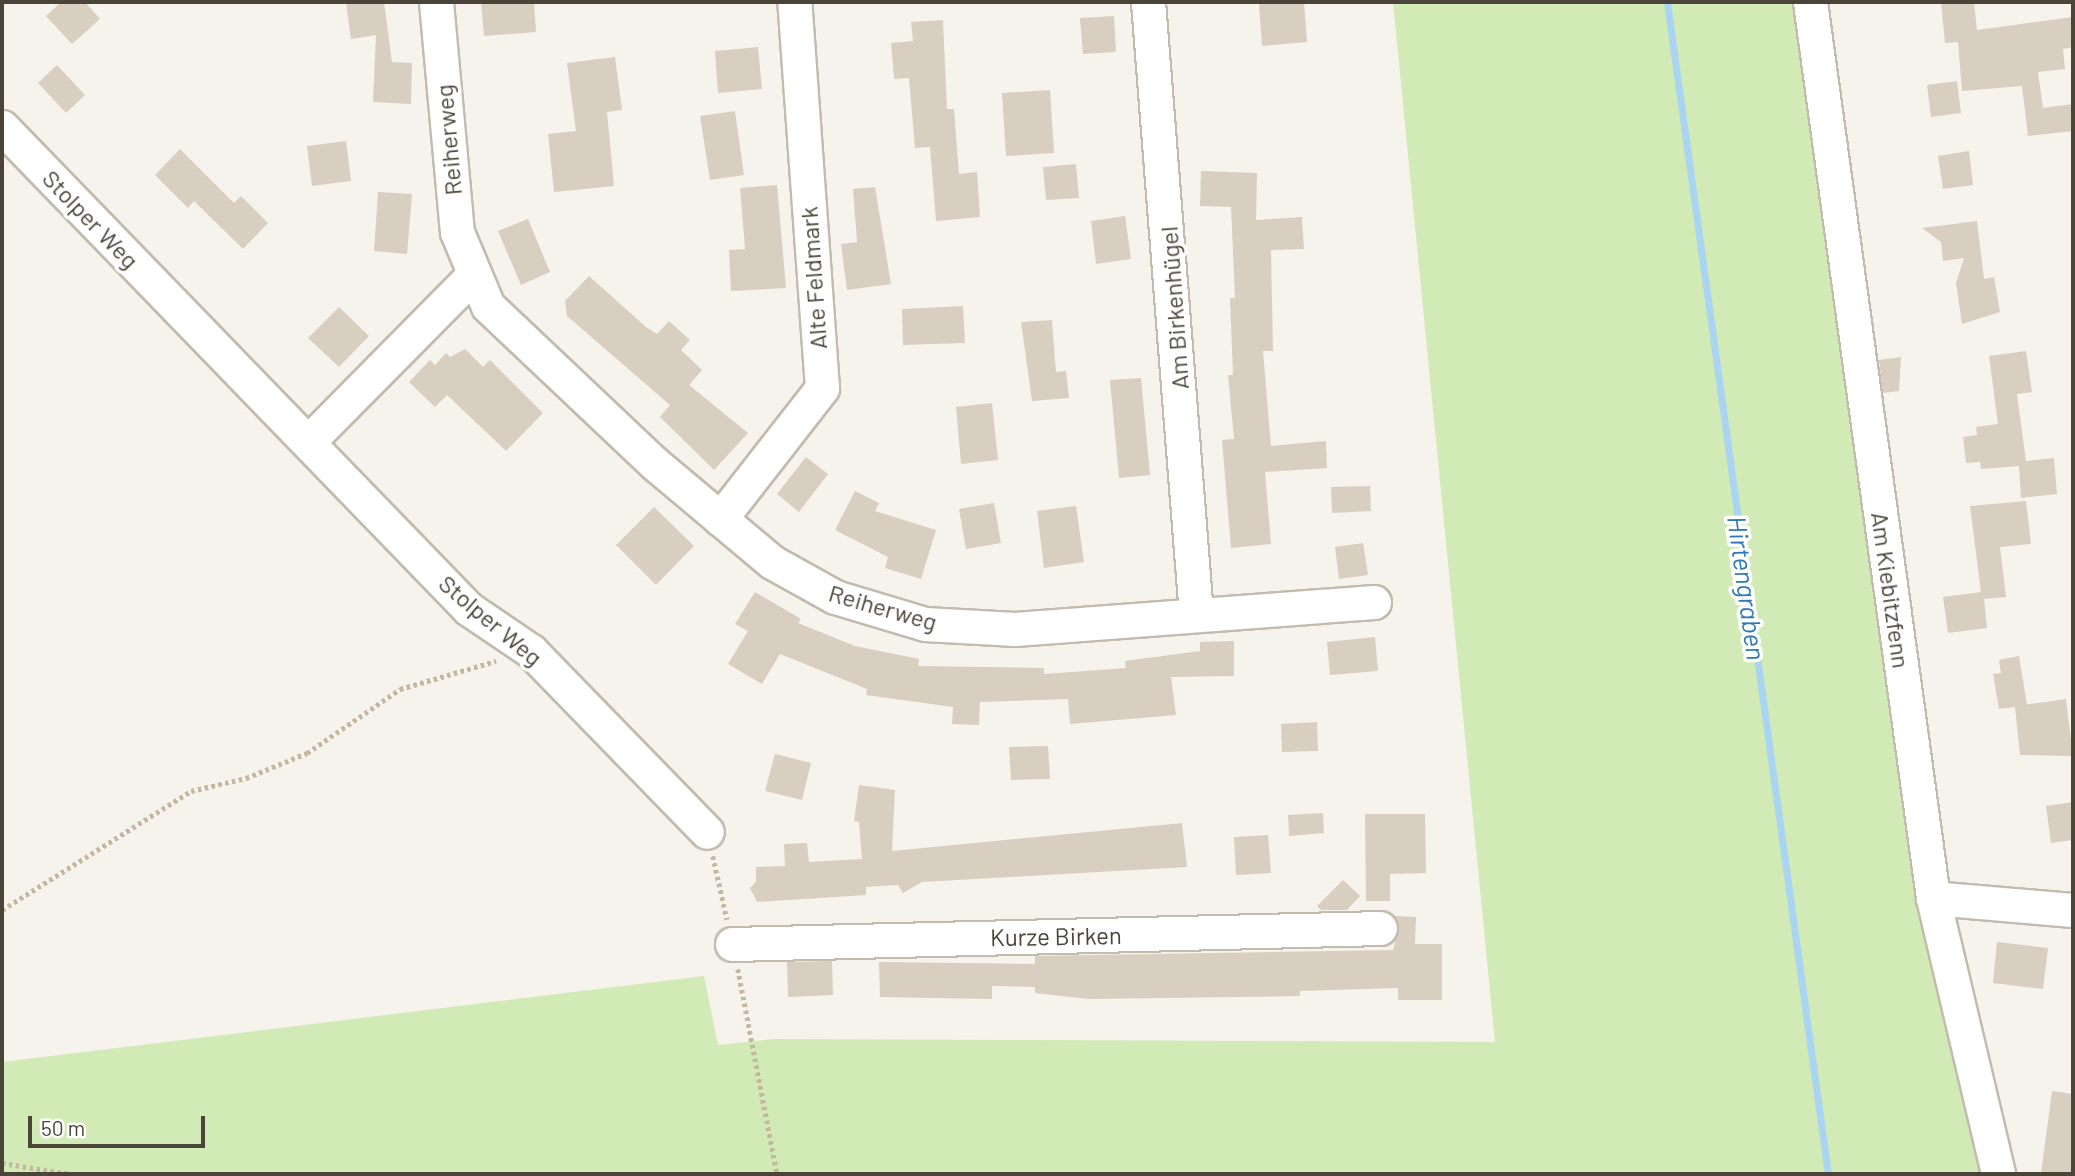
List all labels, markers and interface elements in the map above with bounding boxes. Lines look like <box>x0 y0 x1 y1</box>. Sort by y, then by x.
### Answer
street label: Reiherweg <box>429 83 467 197</box>
street label: Stolper Weg <box>37 164 145 274</box>
street label: Alte Feldmark <box>794 206 832 350</box>
street label: Am Birkenhügel <box>1154 225 1194 391</box>
street label: Am Kiebitzfenn <box>1866 510 1916 670</box>
water label: Hirtengraben <box>1721 514 1773 662</box>
street label: Stolper Weg <box>434 568 548 672</box>
street label: Reiherweg <box>826 578 940 636</box>
street label: Kurze Birken <box>990 920 1122 952</box>
scale bar <box>32 1102 208 1146</box>
text: 50 m <box>41 1115 85 1140</box>

